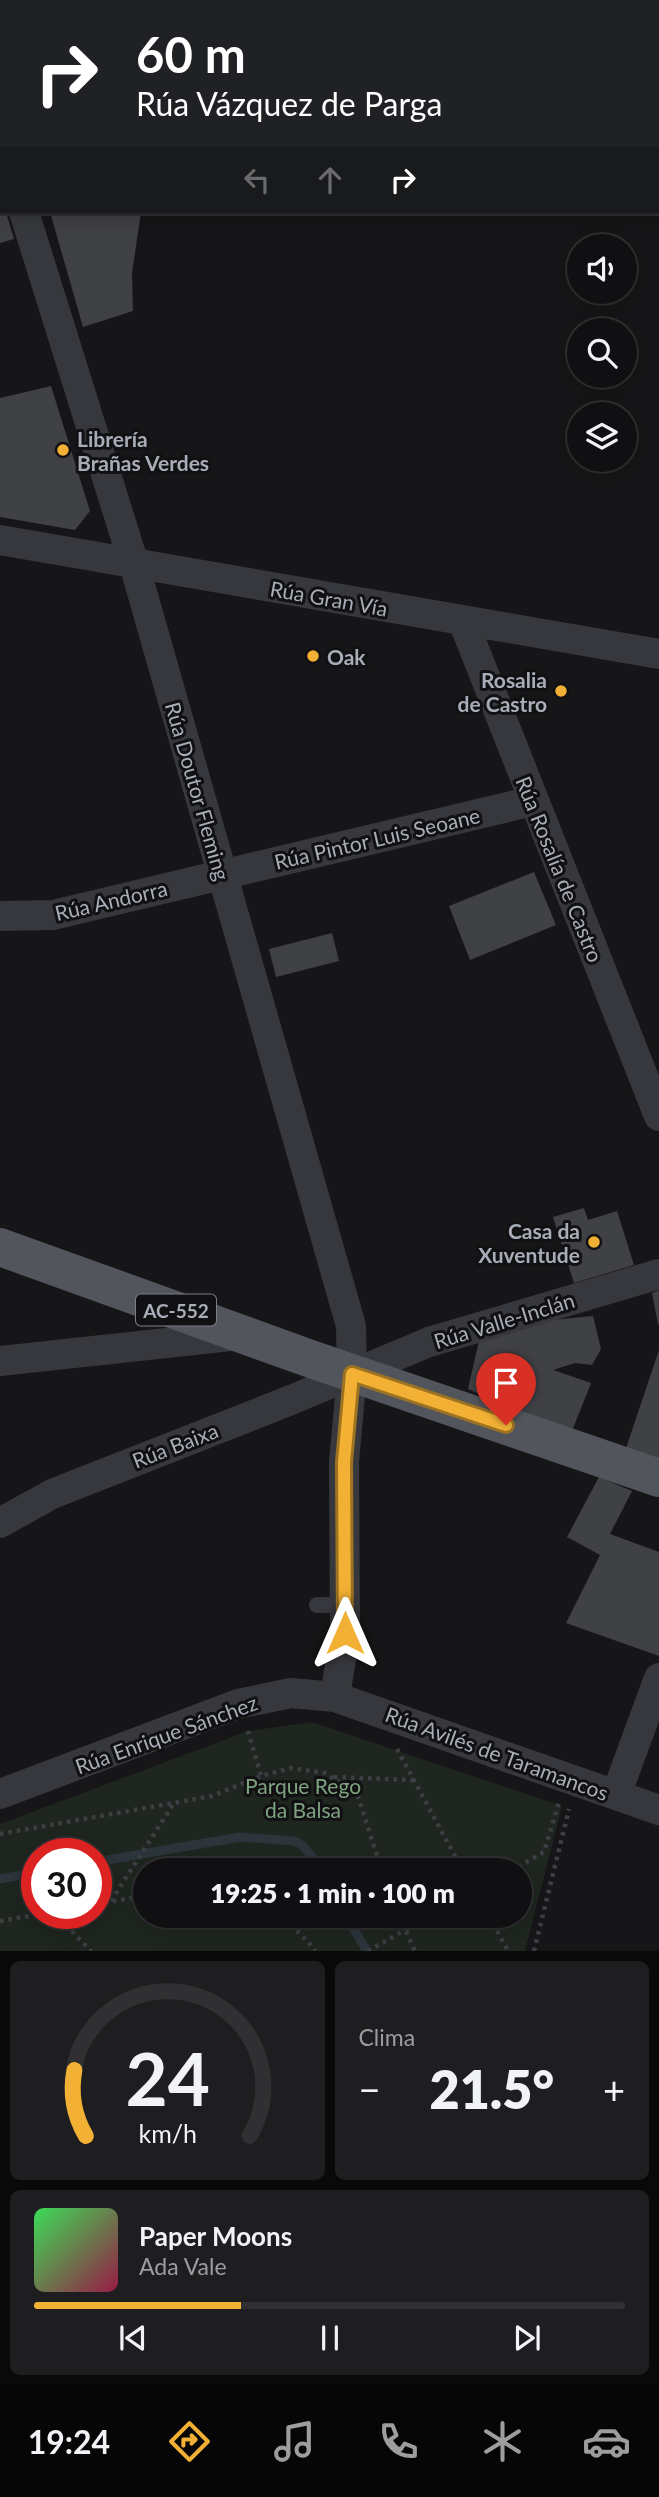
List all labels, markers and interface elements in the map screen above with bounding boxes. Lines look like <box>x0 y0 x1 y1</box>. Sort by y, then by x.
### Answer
text: 60 m <box>136 25 246 83</box>
icon: right <box>21 28 112 119</box>
text: Rúa Vázquez de Parga <box>136 84 442 123</box>
icon: left <box>238 161 276 199</box>
icon: ahead <box>311 161 349 199</box>
icon: right <box>384 161 422 199</box>
map controls <box>567 234 637 472</box>
button: sound <box>567 234 637 304</box>
button: search <box>567 318 637 388</box>
button: layers <box>567 402 637 472</box>
place label: Librería Brañas Verdes <box>77 426 209 475</box>
marker: Librería Brañas Verdes <box>55 442 71 458</box>
street label: Rúa Gran Vía <box>268 575 390 621</box>
place label: Oak <box>327 644 366 669</box>
marker: Oak <box>305 648 321 664</box>
place label: Rosalia de Castro <box>458 667 547 716</box>
marker: Rosalia de Castro <box>553 683 569 699</box>
street label: Rúa Doutor Fleming <box>161 699 235 883</box>
street label: Rúa Rosalía de Castro <box>511 772 609 966</box>
street label: Rúa Pintor Luis Seoane <box>272 802 482 874</box>
street label: Rúa Andorra <box>52 875 170 925</box>
place label: Casa da Xuventude <box>478 1218 580 1267</box>
marker: Casa da Xuventude <box>586 1234 602 1250</box>
street label: Rúa Valle-Inclán <box>431 1287 577 1353</box>
road number: AC-552 <box>136 1294 216 1326</box>
pin <box>476 1353 536 1425</box>
icon: arrive <box>487 1364 525 1402</box>
street label: Rúa Baixa <box>128 1417 222 1473</box>
position arrow <box>308 1596 382 1670</box>
street label: Rúa Enrique Sánchez <box>71 1689 261 1779</box>
street label: Rúa Avilés de Taramancos <box>382 1701 612 1805</box>
park label: Parque Rego da Balsa <box>245 1773 361 1822</box>
speed limit sign: 30 <box>21 1838 112 1929</box>
text: 19:25 · 1 min · 100 m <box>210 1877 455 1909</box>
text: Clima <box>359 2023 415 2051</box>
text: 24 <box>125 2035 209 2123</box>
text: 21.5° <box>429 2058 554 2120</box>
text: − <box>359 2066 381 2112</box>
text: + <box>603 2066 625 2112</box>
text: km/h <box>138 2118 197 2148</box>
text: Paper Moons <box>139 2220 292 2252</box>
text: Ada Vale <box>139 2252 227 2280</box>
icon: previous <box>114 2319 152 2357</box>
icon: pause <box>311 2319 349 2357</box>
icon: next <box>508 2319 546 2357</box>
icon: directions <box>165 2417 214 2466</box>
icon: music <box>270 2417 319 2466</box>
icon: phone <box>374 2417 423 2466</box>
icon: climate <box>478 2417 527 2466</box>
icon: car <box>582 2417 631 2466</box>
text: 19:24 <box>28 2422 110 2461</box>

